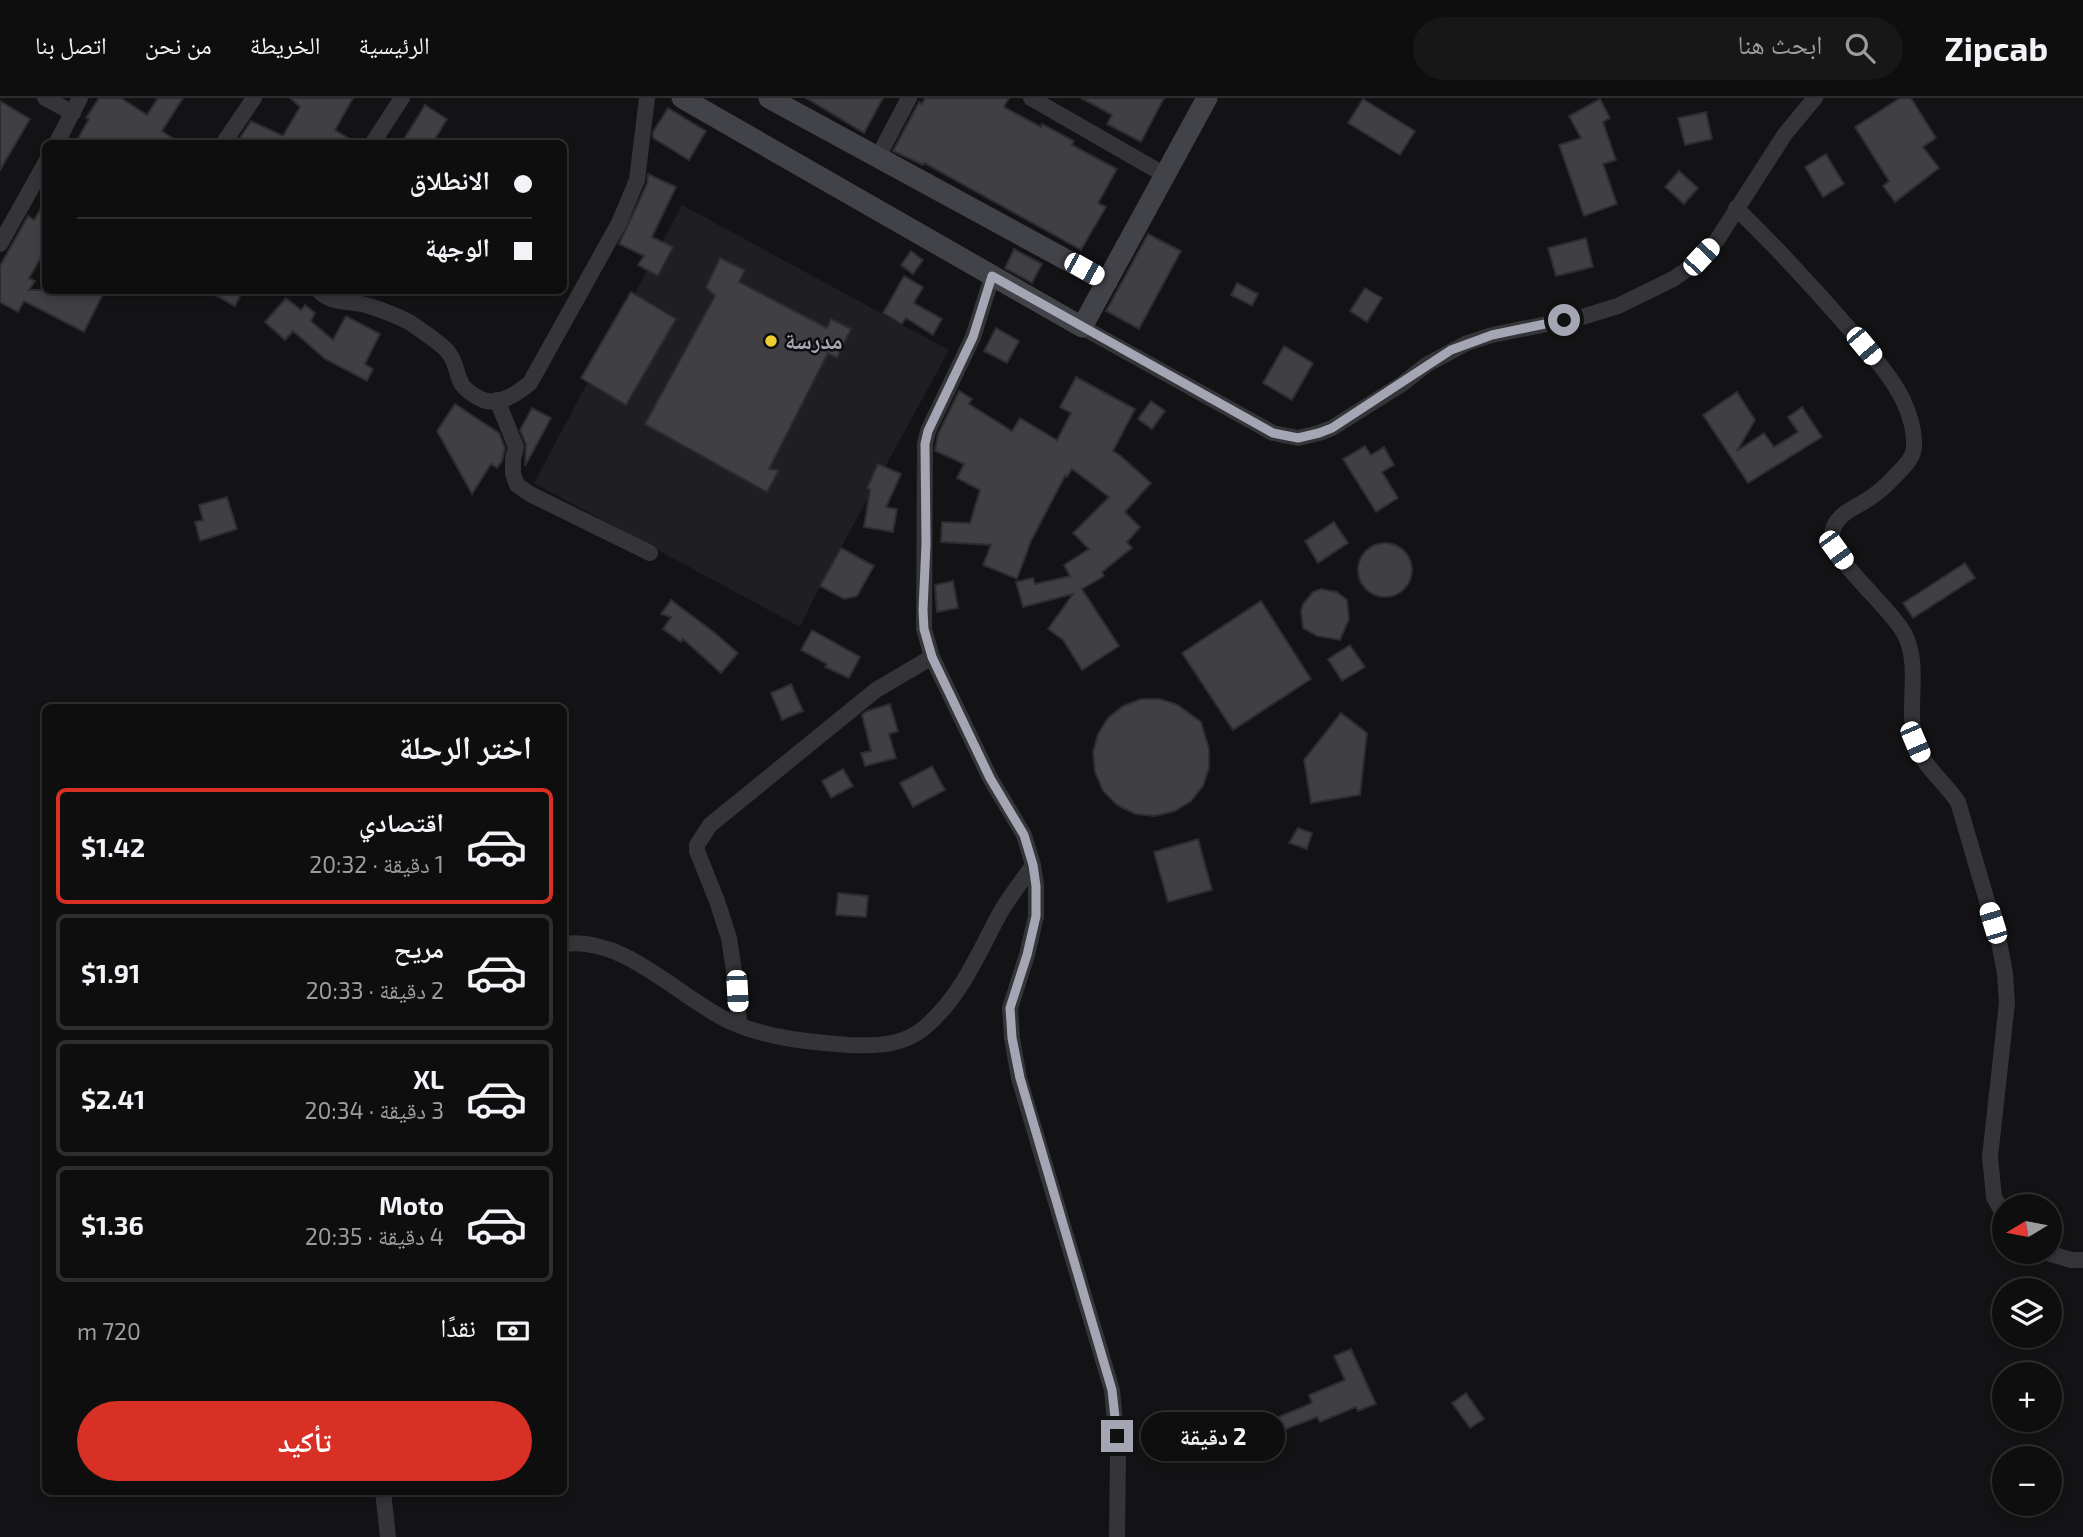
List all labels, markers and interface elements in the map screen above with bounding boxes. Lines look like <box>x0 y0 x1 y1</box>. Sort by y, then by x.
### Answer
search box <box>1413 17 1903 80</box>
text: ابحث هنا <box>1737 28 1823 59</box>
text: Zipcab <box>1945 28 2048 68</box>
icon: search <box>1841 29 1879 67</box>
text: اتصل بنا <box>35 30 107 59</box>
text: من نحن <box>145 30 212 59</box>
text: الخريطة <box>250 30 320 59</box>
text: الرئيسية <box>358 30 430 59</box>
text: الانطلاق <box>410 164 490 195</box>
text: الوجهة <box>425 231 490 262</box>
car <box>1679 234 1724 280</box>
car <box>1061 250 1108 288</box>
route start <box>1548 304 1580 336</box>
car <box>1843 323 1886 369</box>
place label: مدرسة <box>785 326 843 354</box>
marker: مدرسة <box>763 333 779 349</box>
car <box>1816 527 1857 573</box>
car <box>1898 719 1933 765</box>
text: اختر الرحلة <box>399 727 532 765</box>
text: اقتصادي <box>359 806 444 837</box>
icon: car <box>465 815 528 878</box>
text: $1.42 <box>81 831 145 862</box>
text: 1 دقيقة · 20:32 <box>309 850 444 878</box>
car <box>1977 900 2010 946</box>
text: مريح <box>394 932 444 963</box>
icon: car <box>465 941 528 1004</box>
text: $1.91 <box>81 957 140 988</box>
car <box>726 969 749 1013</box>
text: 2 دقيقة · 20:33 <box>306 976 444 1004</box>
text: XL <box>413 1063 444 1094</box>
icon: car <box>465 1067 528 1130</box>
text: $2.41 <box>81 1083 145 1114</box>
text: 3 دقيقة · 20:34 <box>304 1096 444 1124</box>
text: Moto <box>379 1189 444 1220</box>
icon: car <box>465 1193 528 1256</box>
north arrow <box>1992 1194 2062 1264</box>
map controls <box>1992 1194 2062 1516</box>
text: $1.36 <box>81 1209 144 1240</box>
text: 4 دقيقة · 20:35 <box>305 1222 444 1250</box>
button: layers <box>1992 1278 2062 1348</box>
text: نقدًا <box>440 1311 476 1342</box>
icon: cash <box>494 1312 532 1350</box>
text: 720 m <box>77 1317 141 1345</box>
button: + <box>1992 1362 2062 1432</box>
button: تأكيد <box>77 1401 532 1481</box>
callout: 2 دقيقة <box>1142 1412 1285 1460</box>
route end <box>1101 1420 1133 1452</box>
text: 2 دقيقة <box>1180 1422 1246 1450</box>
button: − <box>1992 1446 2062 1516</box>

